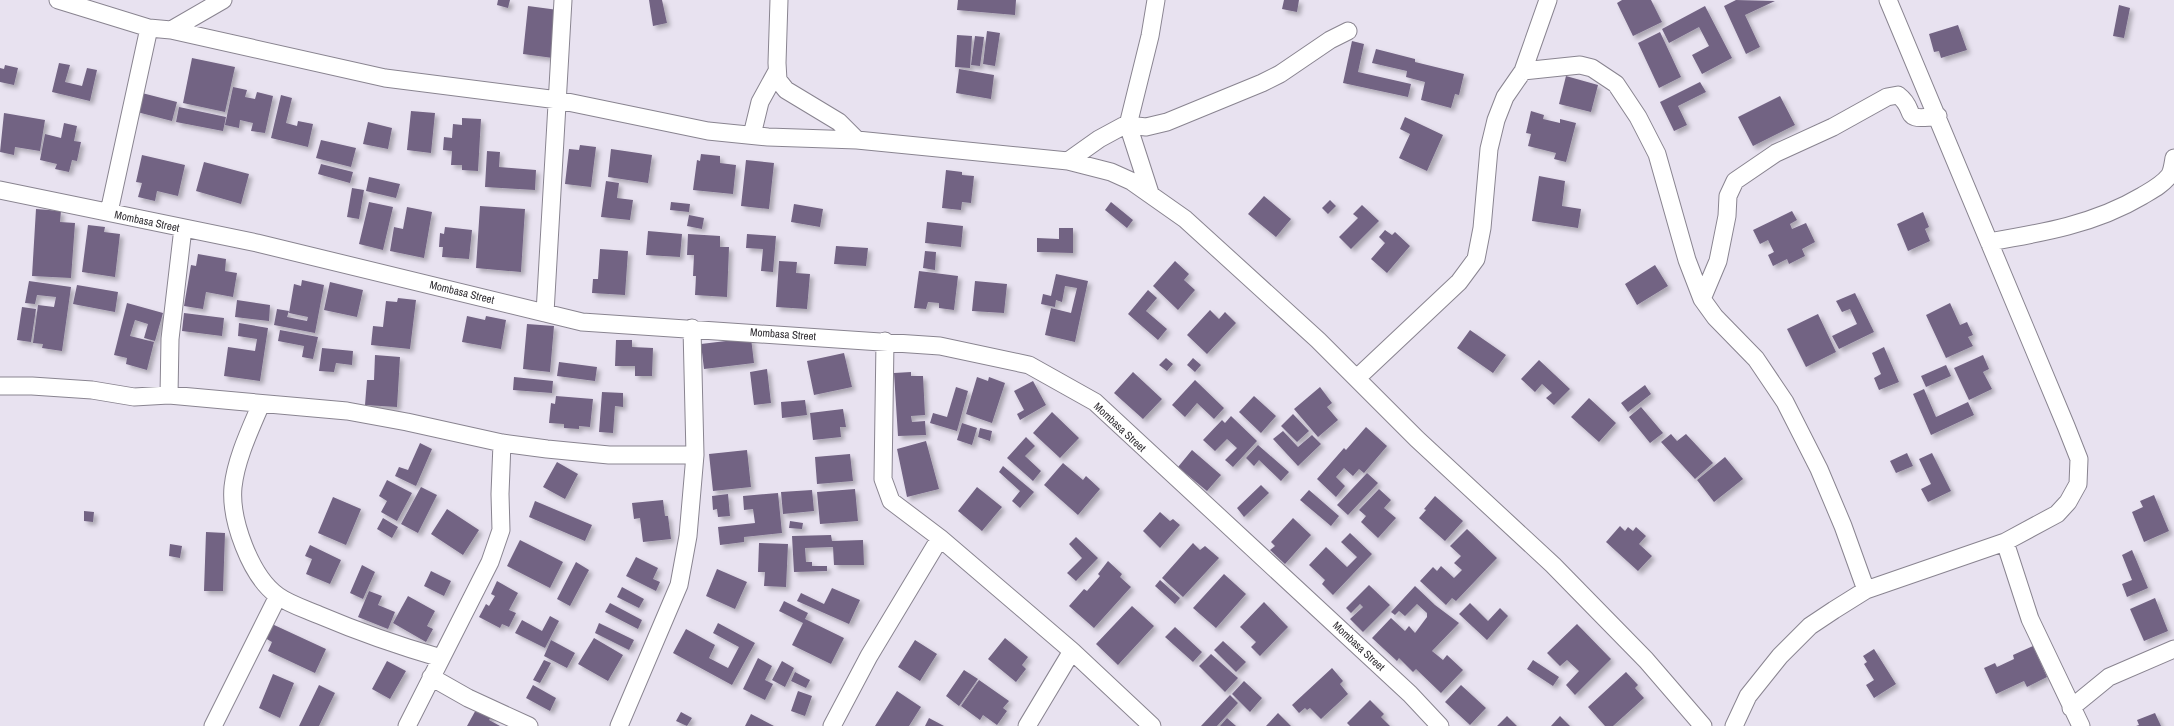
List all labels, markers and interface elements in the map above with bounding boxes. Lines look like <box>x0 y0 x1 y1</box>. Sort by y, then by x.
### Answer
street label: Mombasa Street <box>113 207 181 235</box>
street label: Mombasa Street <box>428 277 496 307</box>
street label: Mombasa Street <box>749 325 817 343</box>
street label: Mombasa Street <box>1091 399 1149 455</box>
street label: Mombasa Street <box>1330 618 1388 674</box>

